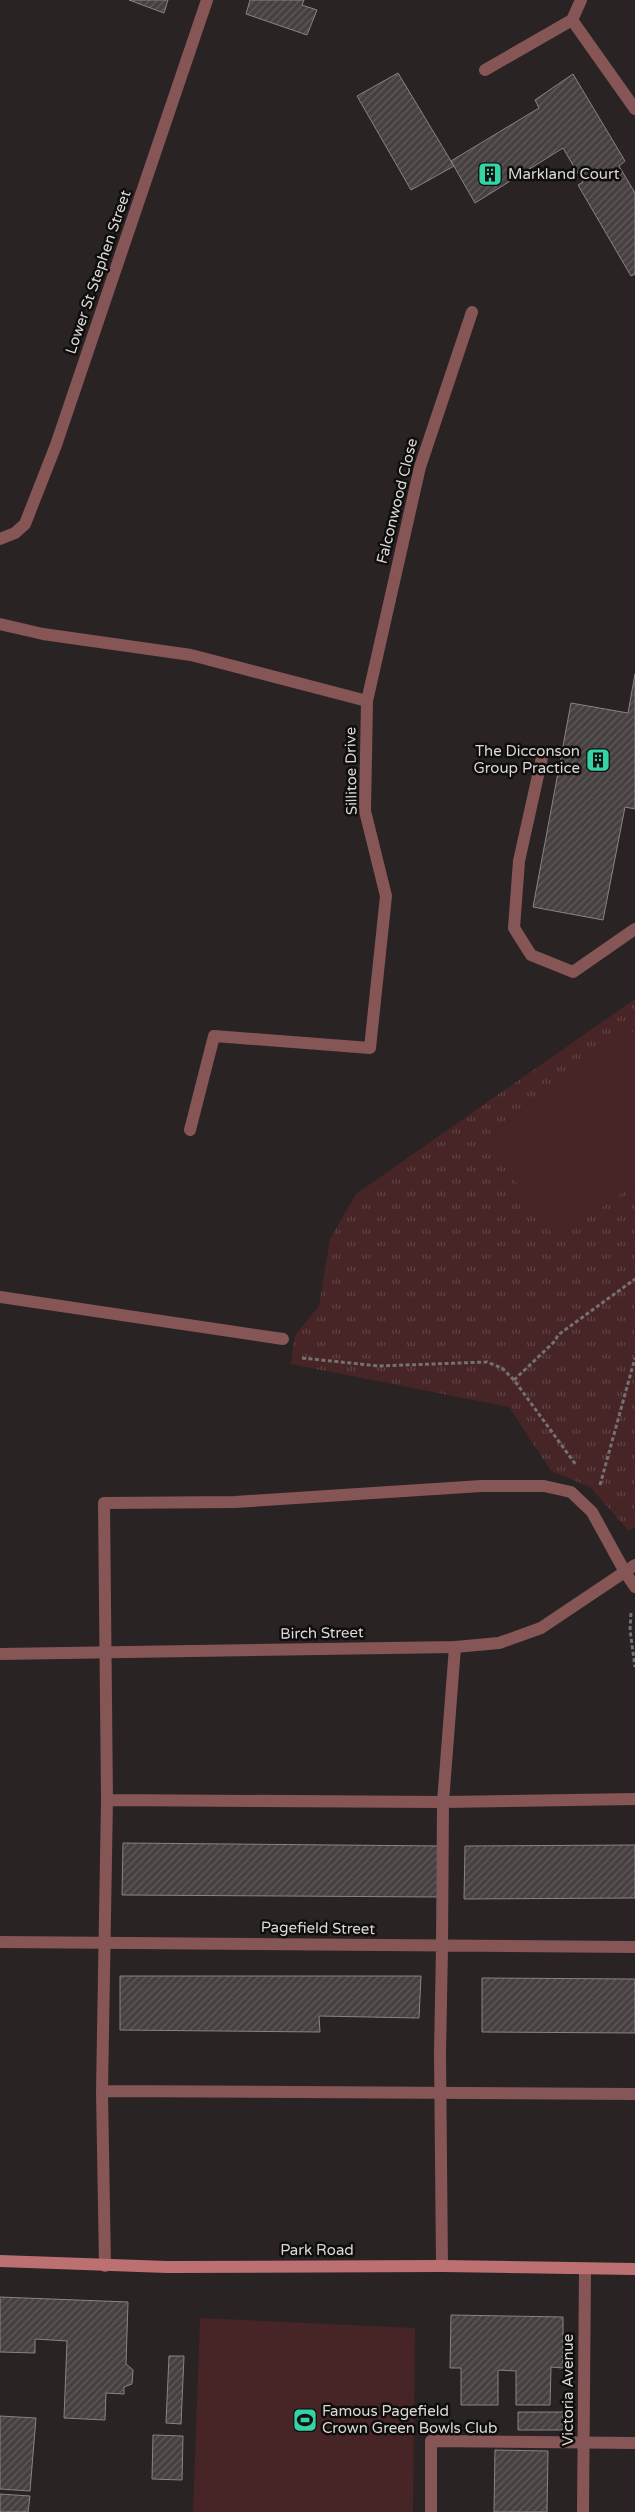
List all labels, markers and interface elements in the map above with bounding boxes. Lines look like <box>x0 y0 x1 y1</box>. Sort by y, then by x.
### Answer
building icon: Markland Court <box>477 161 503 187</box>
place label: Markland Court <box>508 165 620 183</box>
street label: Lower St Stephen Street <box>61 187 135 356</box>
street label: Falconwood Close <box>373 436 421 566</box>
street label: Sillitoe Drive <box>341 727 361 815</box>
place label: The Dicconson Group Practice <box>473 742 580 777</box>
building icon: The Dicconson Group Practice <box>585 747 611 773</box>
street label: Birch Street <box>280 1623 364 1643</box>
street label: Pagefield Street <box>261 1918 375 1938</box>
street label: Park Road <box>280 2241 354 2259</box>
street label: Victoria Avenue <box>559 2334 577 2446</box>
place label: Famous Pagefield Crown Green Bowls Club <box>322 2402 497 2437</box>
sports icon: Famous Pagefield Crown Green Bowls Club <box>292 2407 318 2433</box>

